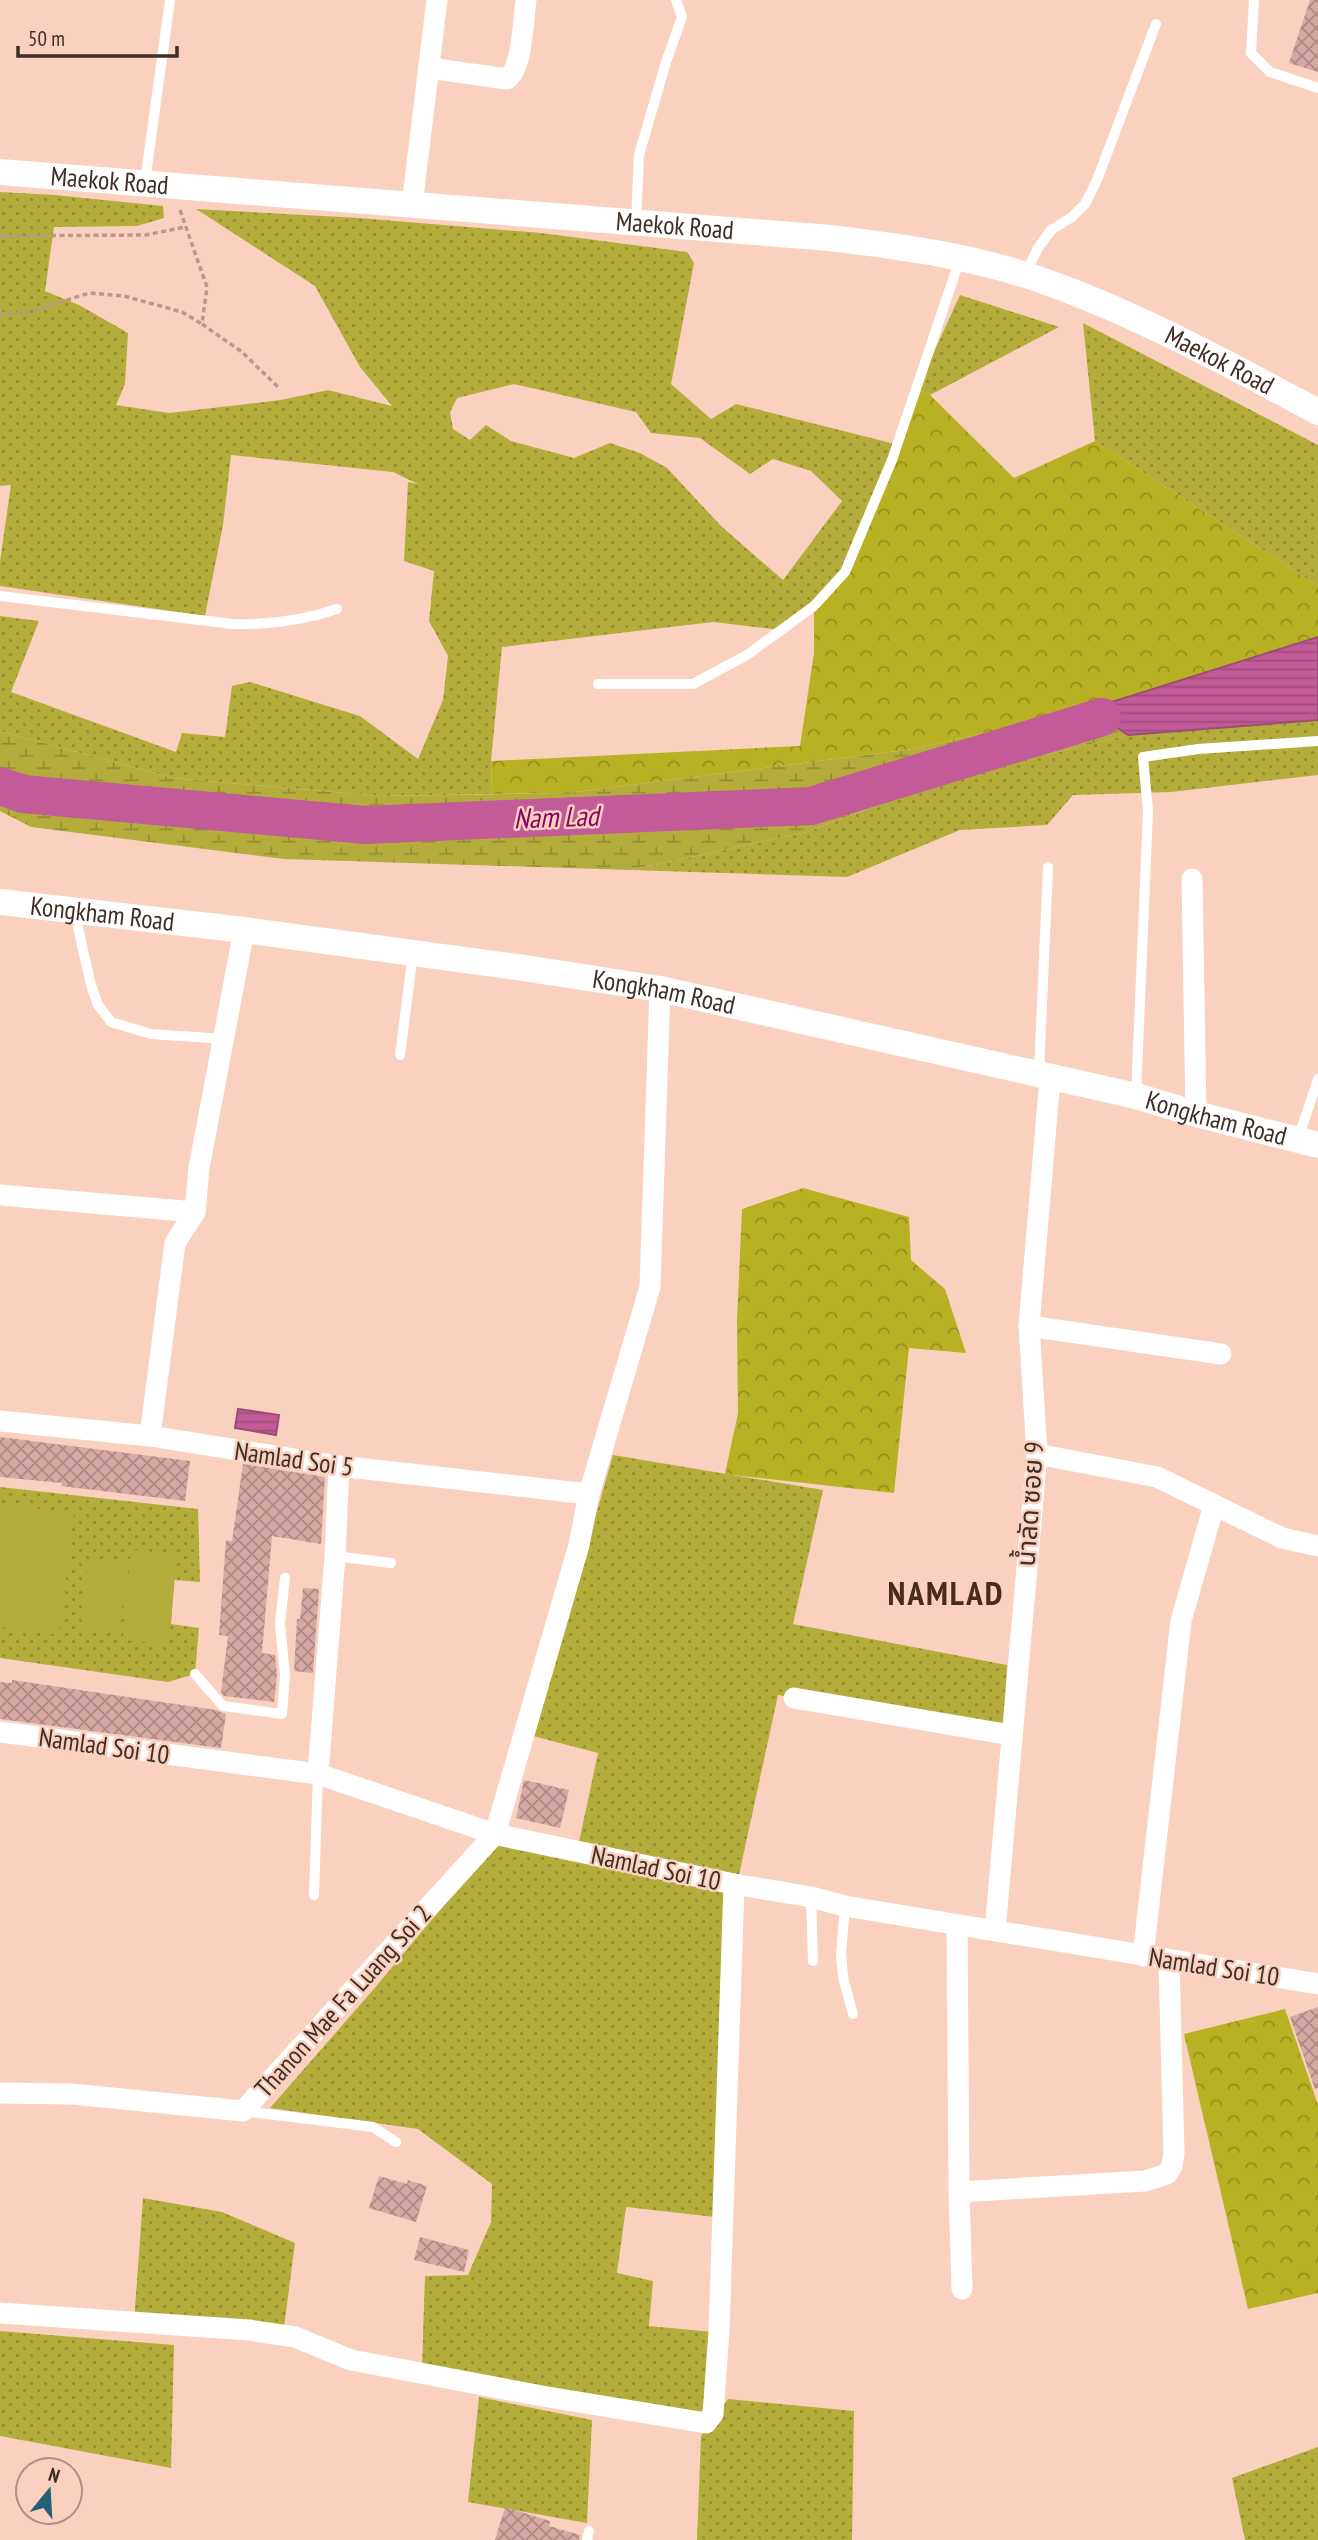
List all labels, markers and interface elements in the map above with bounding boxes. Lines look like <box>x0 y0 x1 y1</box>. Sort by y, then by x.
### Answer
scale bar <box>18 14 177 58</box>
text: 50 m <box>28 25 65 52</box>
street label: Maekok Road <box>50 159 170 201</box>
street label: Maekok Road <box>615 204 735 246</box>
street label: Maekok Road <box>1160 318 1280 402</box>
water label: Nam Lad <box>513 796 603 836</box>
street label: Kongkham Road <box>29 889 176 938</box>
street label: Kongkham Road <box>590 962 738 1021</box>
street label: Kongkham Road <box>1142 1083 1290 1152</box>
street label: Namlad Soi 5 <box>232 1434 356 1483</box>
street label: น้ำลัด ซอย 9 <box>1008 1440 1050 1567</box>
district label: NAMLAD <box>888 1571 1004 1614</box>
street label: Namlad Soi 10 <box>37 1720 171 1771</box>
street label: Namlad Soi 10 <box>588 1838 724 1897</box>
street label: Thanon Mae Fa Luang Soi 2 <box>247 1897 438 2104</box>
street label: Namlad Soi 10 <box>1147 1940 1282 1993</box>
north arrow <box>14 2456 84 2526</box>
text: N <box>46 2462 63 2488</box>

